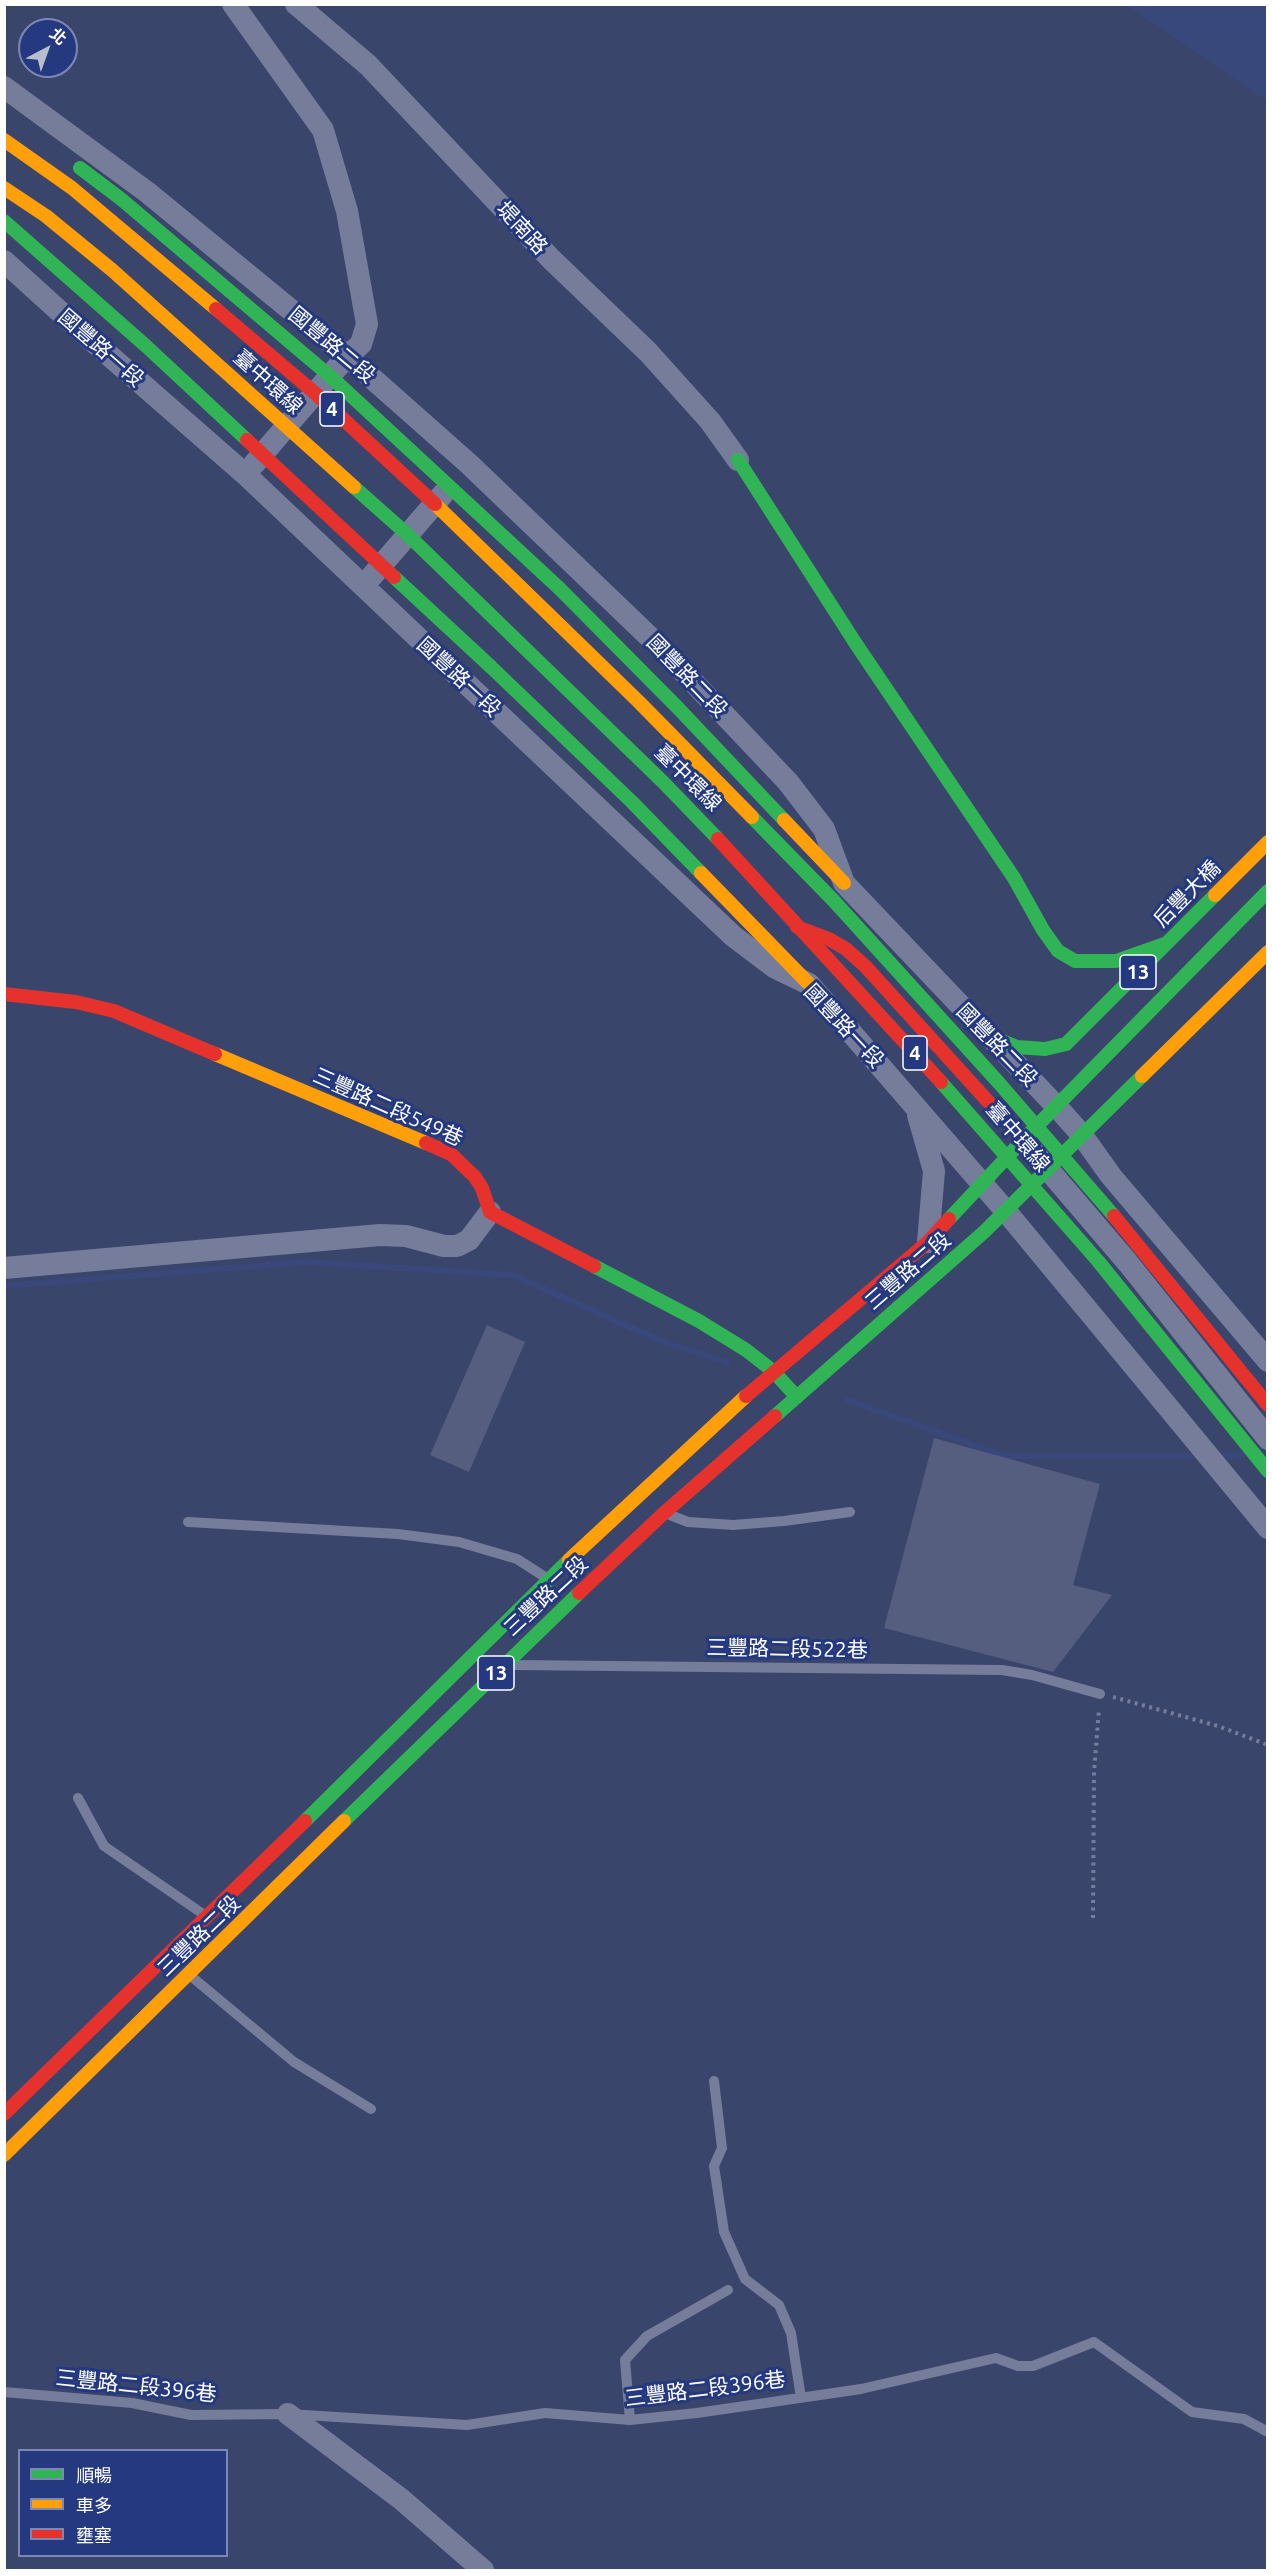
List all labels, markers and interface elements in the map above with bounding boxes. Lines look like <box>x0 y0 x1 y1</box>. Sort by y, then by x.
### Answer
north arrow <box>18 18 78 78</box>
text: 北 <box>47 24 70 48</box>
street label: 堤南路 <box>491 196 553 260</box>
street label: 國豐路二段 <box>284 302 380 388</box>
street label: 國豐路一段 <box>53 304 149 392</box>
street label: 臺中環線 <box>228 345 308 419</box>
road number: 4 <box>320 392 344 426</box>
street label: 國豐路二段 <box>641 629 733 723</box>
street label: 國豐路一段 <box>412 632 506 722</box>
street label: 臺中環線 <box>649 739 727 817</box>
street label: 后豐大橋 <box>1148 855 1226 933</box>
road number: 13 <box>1120 955 1156 989</box>
street label: 國豐路一段 <box>799 979 889 1073</box>
street label: 國豐路二段 <box>951 998 1043 1092</box>
road number: 4 <box>903 1036 927 1070</box>
street label: 三豐路二段549巷 <box>309 1063 467 1151</box>
street label: 臺中環線 <box>981 1097 1055 1177</box>
street label: 三豐路二段 <box>860 1227 956 1315</box>
street label: 三豐路二段 <box>499 1551 593 1641</box>
street label: 三豐路二段522巷 <box>706 1635 868 1663</box>
road number: 13 <box>478 1656 514 1690</box>
street label: 三豐路二段 <box>152 1890 246 1982</box>
street label: 三豐路二段396巷 <box>54 2365 218 2407</box>
street label: 三豐路二段396巷 <box>623 2367 787 2411</box>
legend <box>18 2449 228 2557</box>
text: 順暢 <box>76 2465 112 2485</box>
text: 車多 <box>76 2495 112 2515</box>
text: 壅塞 <box>76 2525 112 2545</box>

